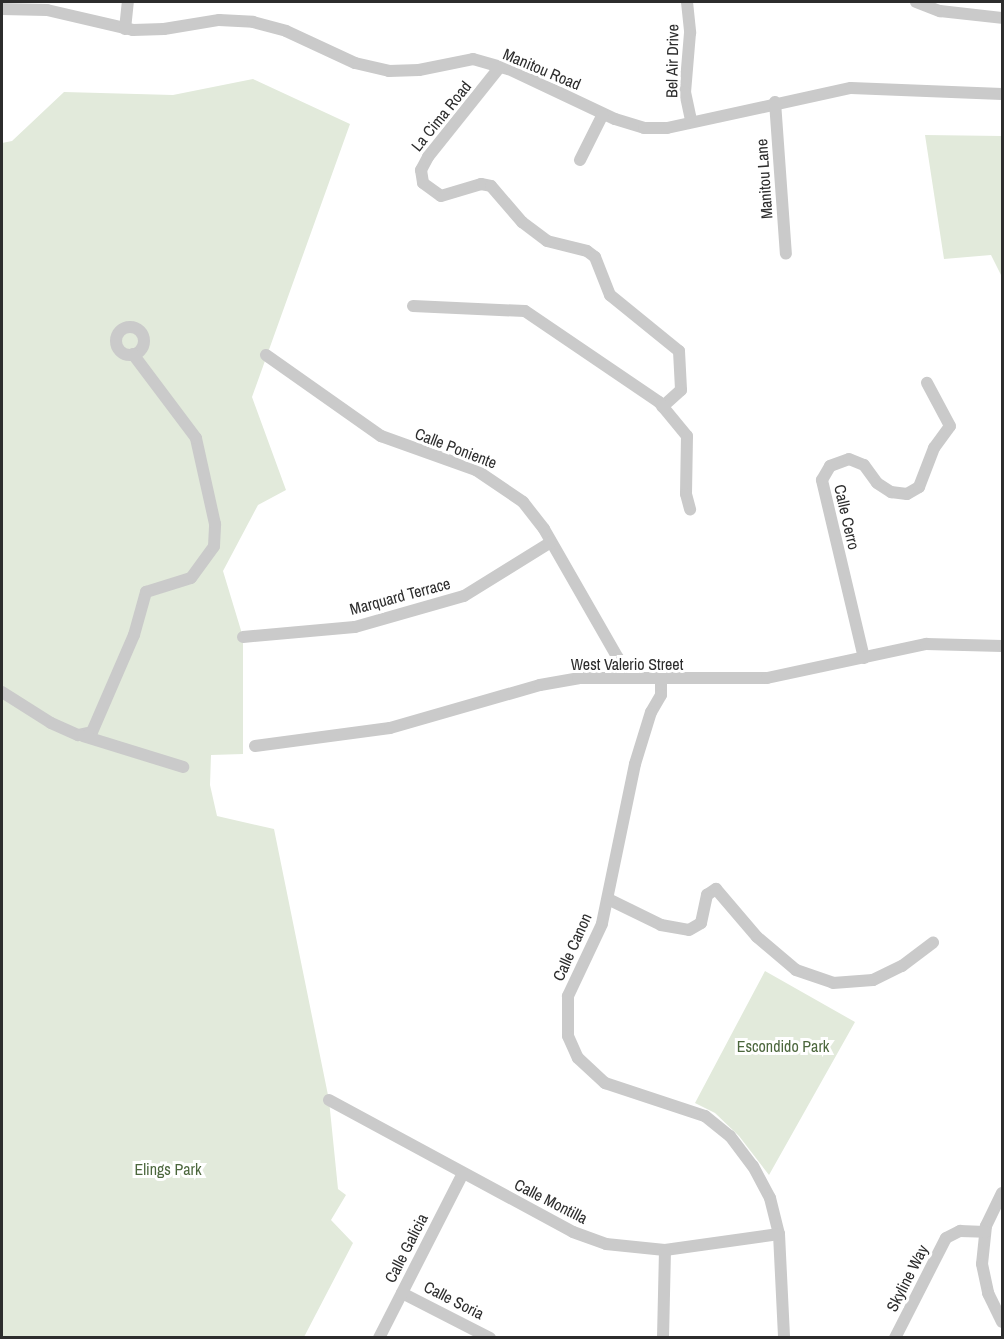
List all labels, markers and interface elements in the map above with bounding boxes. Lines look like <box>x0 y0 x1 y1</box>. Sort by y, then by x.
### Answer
street label: Bel Air Drive <box>662 24 682 98</box>
street label: Manitou Road <box>500 44 584 94</box>
street label: La Cima Road <box>407 77 475 155</box>
street label: Manitou Lane <box>752 138 776 220</box>
street label: Calle Poniente <box>412 424 500 472</box>
street label: Calle Cerro <box>830 483 864 551</box>
street label: Marquard Terrace <box>348 573 452 619</box>
street label: West Valerio Street <box>571 654 683 674</box>
street label: Calle Canon <box>549 910 595 984</box>
park label: Escondido Park <box>737 1036 829 1056</box>
park label: Elings Park <box>134 1159 202 1179</box>
street label: Calle Montilla <box>511 1174 591 1228</box>
street label: Calle Galicia <box>380 1210 432 1286</box>
street label: Skyline Way <box>882 1241 932 1315</box>
street label: Calle Soria <box>421 1277 487 1323</box>

